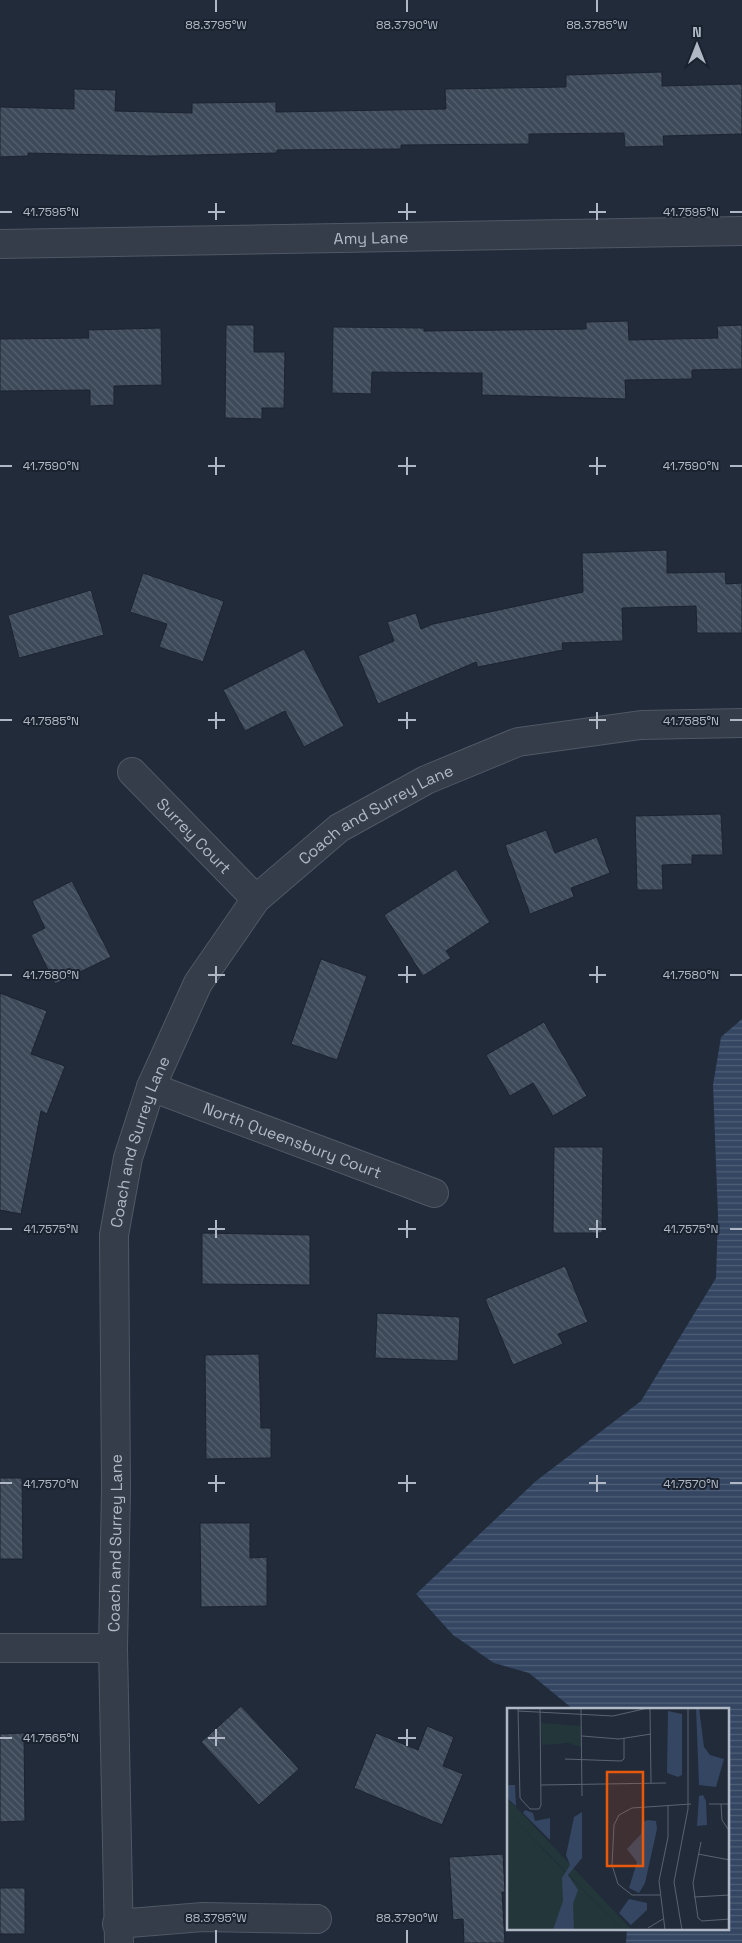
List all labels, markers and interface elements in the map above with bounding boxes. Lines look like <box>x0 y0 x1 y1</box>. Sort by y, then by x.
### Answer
text: 88.3795°W <box>185 17 247 33</box>
text: 88.3790°W <box>376 17 439 33</box>
text: 88.3785°W <box>566 17 628 33</box>
north arrow <box>672 20 722 70</box>
text: N <box>692 23 702 41</box>
text: 41.7595°N <box>23 204 79 220</box>
text: 41.7595°N <box>663 204 719 220</box>
street label: Amy Lane <box>333 226 409 249</box>
text: 41.7590°N <box>23 458 79 474</box>
text: 41.7590°N <box>663 458 719 474</box>
text: 41.7585°N <box>23 713 79 729</box>
text: 41.7585°N <box>663 713 719 729</box>
street label: Coach and Surrey Lane <box>294 759 456 869</box>
street label: Surrey Court <box>152 793 236 878</box>
text: 41.7580°N <box>23 967 79 983</box>
text: 41.7580°N <box>663 967 719 983</box>
street label: Coach and Surrey Lane <box>105 1053 174 1229</box>
street label: North Queensbury Court <box>200 1097 385 1183</box>
text: 41.7575°N <box>23 1221 79 1237</box>
text: 41.7575°N <box>663 1221 719 1237</box>
street label: Coach and Surrey Lane <box>103 1454 127 1632</box>
text: 41.7570°N <box>23 1476 79 1492</box>
text: 41.7570°N <box>663 1476 719 1492</box>
inset map <box>507 1708 730 1930</box>
text: 41.7565°N <box>23 1730 79 1746</box>
text: 88.3795°W <box>185 1910 247 1926</box>
text: 88.3790°W <box>376 1910 439 1926</box>

